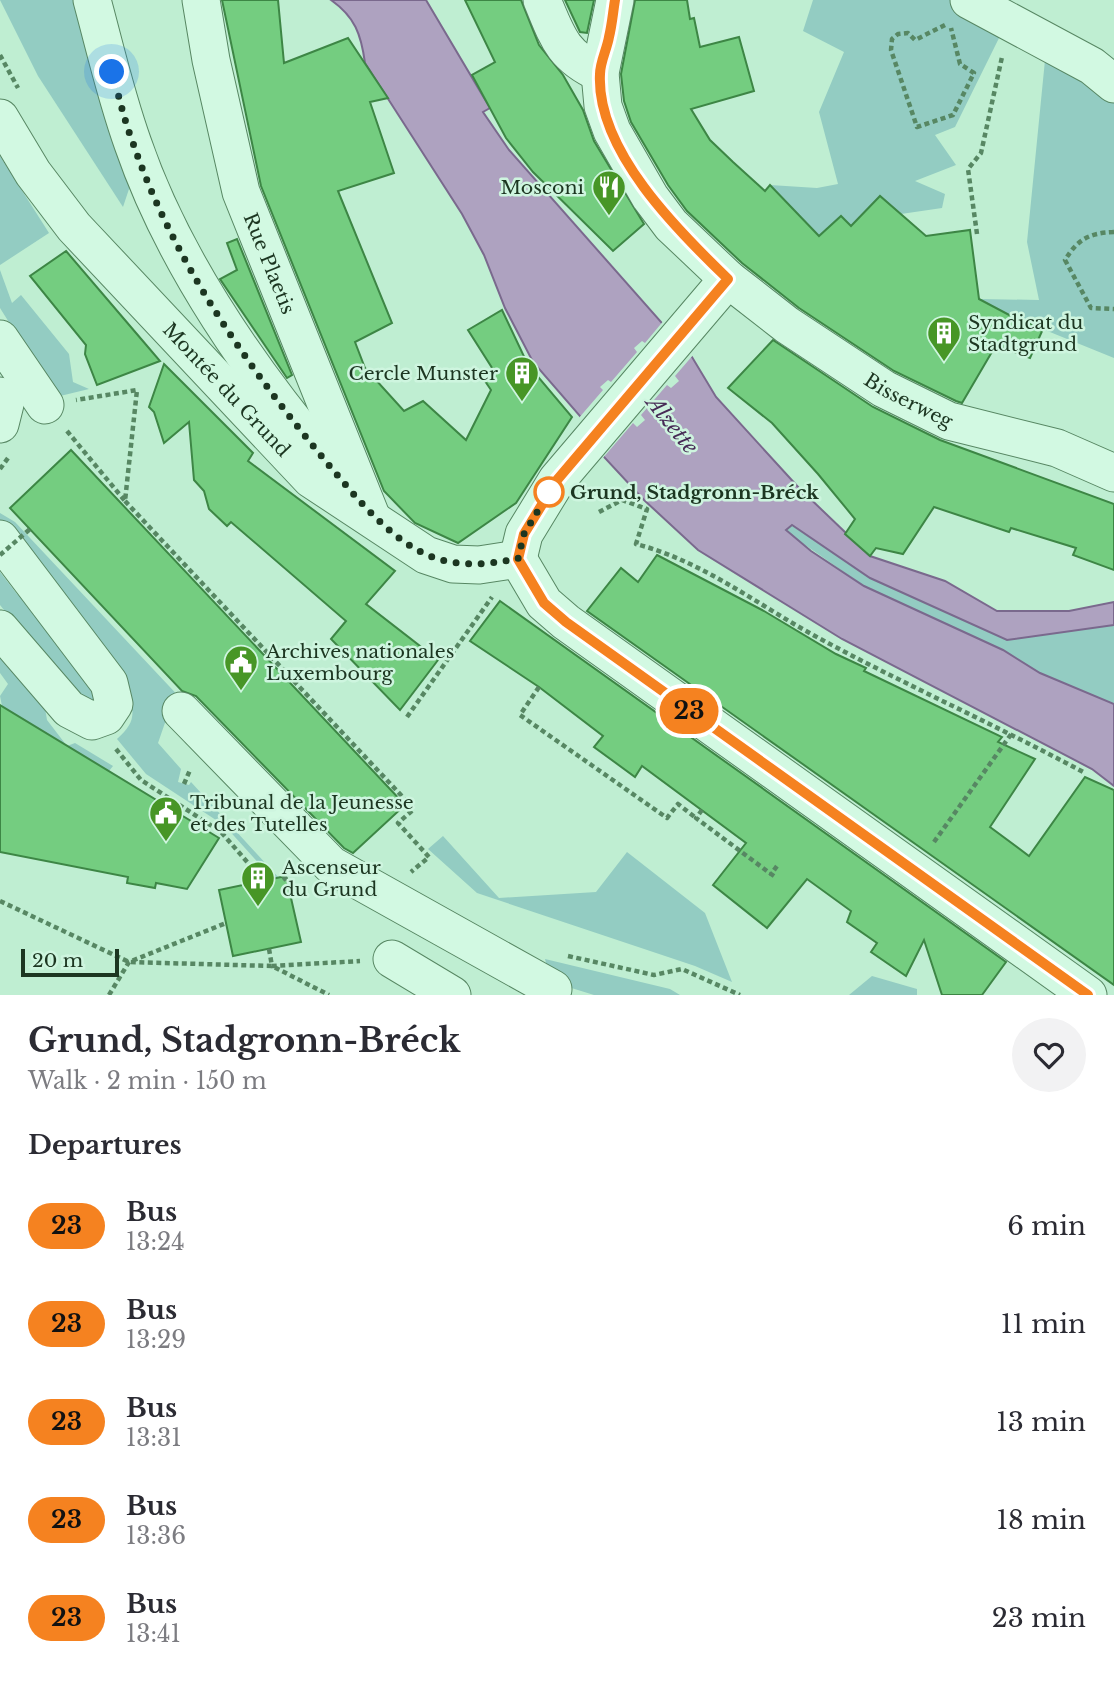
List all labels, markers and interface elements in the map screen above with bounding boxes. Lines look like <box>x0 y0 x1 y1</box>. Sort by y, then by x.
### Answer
your location <box>94 54 129 89</box>
restaurant icon: Mosconi <box>590 168 628 217</box>
place label: Mosconi <box>501 176 585 199</box>
street label: Rue Plaetis <box>239 210 300 317</box>
place label: Syndicat du Stadtgrund <box>968 311 1084 356</box>
building icon: Syndicat du Stadtgrund <box>925 314 963 363</box>
street label: Montée du Grund <box>158 318 295 462</box>
building icon: Cercle Munster <box>503 354 541 403</box>
place label: Cercle Munster <box>348 362 498 385</box>
street label: Bisserweg <box>860 368 957 433</box>
water label: Alzette <box>639 388 703 460</box>
marker: Grund, Stadgronn-Bréck <box>534 477 564 507</box>
place label: Grund, Stadgronn-Bréck <box>570 481 819 504</box>
place label: Archives nationales Luxembourg <box>265 640 454 685</box>
public building icon: Archives nationales Luxembourg <box>222 643 260 692</box>
line badge: 23 <box>658 688 720 734</box>
text: 23 <box>674 696 704 725</box>
place label: Tribunal de la Jeunesse et des Tutelles <box>190 791 414 836</box>
public building icon: Tribunal de la Jeunesse et des Tutelles <box>147 794 185 843</box>
place label: Ascenseur du Grund <box>281 856 381 901</box>
building icon: Ascenseur du Grund <box>239 859 277 908</box>
scale bar <box>21 946 119 978</box>
text: 20 m <box>32 949 83 972</box>
button: heart <box>1012 1018 1086 1092</box>
text: Grund, Stadgronn-Bréck <box>28 1020 460 1061</box>
text: Walk · 2 min · 150 m <box>28 1067 267 1095</box>
text: Departures <box>28 1129 182 1161</box>
text: Bus <box>126 1196 177 1228</box>
text: 6 min <box>1007 1210 1086 1242</box>
text: 23 <box>51 1211 82 1240</box>
text: 13:24 <box>126 1228 185 1256</box>
text: Bus <box>126 1294 177 1326</box>
text: 11 min <box>1001 1308 1086 1340</box>
text: 23 <box>51 1309 82 1338</box>
text: 13:29 <box>126 1326 186 1354</box>
text: Bus <box>126 1392 177 1424</box>
text: 13 min <box>996 1406 1086 1438</box>
text: 23 <box>51 1407 82 1436</box>
text: 13:31 <box>126 1424 181 1452</box>
text: Bus <box>126 1490 177 1522</box>
text: 18 min <box>997 1504 1086 1536</box>
text: 23 <box>51 1505 82 1534</box>
text: 13:36 <box>126 1522 186 1550</box>
text: Bus <box>126 1588 177 1620</box>
text: 23 min <box>992 1602 1086 1634</box>
text: 23 <box>51 1603 82 1632</box>
text: 13:41 <box>126 1620 181 1648</box>

